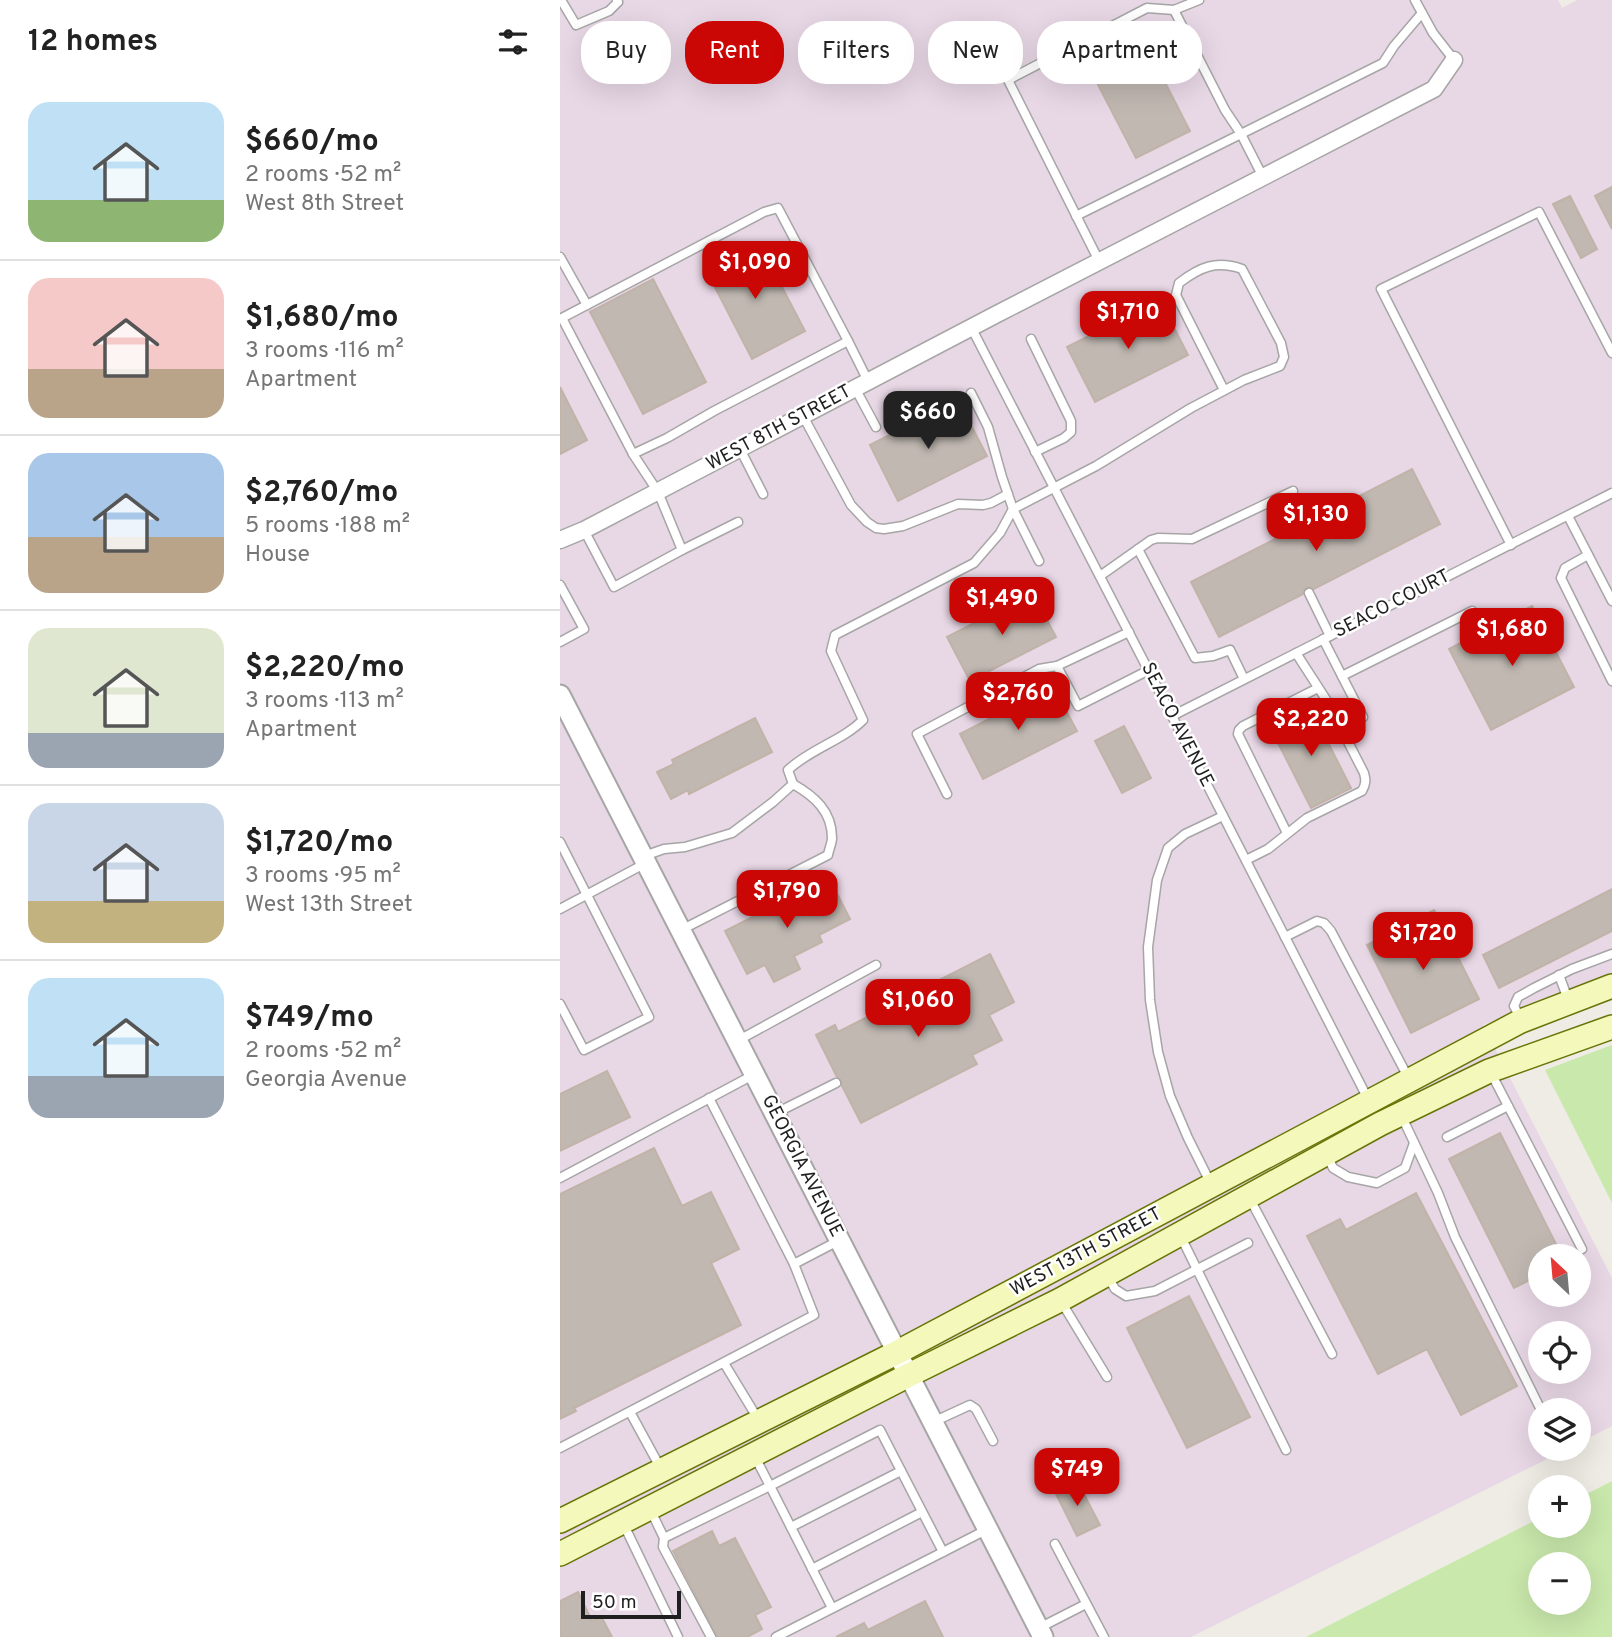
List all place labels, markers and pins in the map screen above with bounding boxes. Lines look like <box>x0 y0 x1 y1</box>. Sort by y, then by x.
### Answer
pin: $1,090 <box>698 242 812 301</box>
pin: $1,710 <box>1071 292 1185 351</box>
pin: $660 <box>887 392 969 451</box>
pin: $1,130 <box>1259 494 1373 553</box>
pin: $1,490 <box>945 578 1059 637</box>
pin: $1,680 <box>1455 608 1569 668</box>
pin: $2,760 <box>961 672 1075 732</box>
pin: $2,220 <box>1254 698 1368 758</box>
pin: $1,790 <box>730 870 844 930</box>
pin: $1,720 <box>1366 912 1480 972</box>
pin: $1,060 <box>861 979 975 1039</box>
pin: $749 <box>1036 1448 1118 1508</box>

